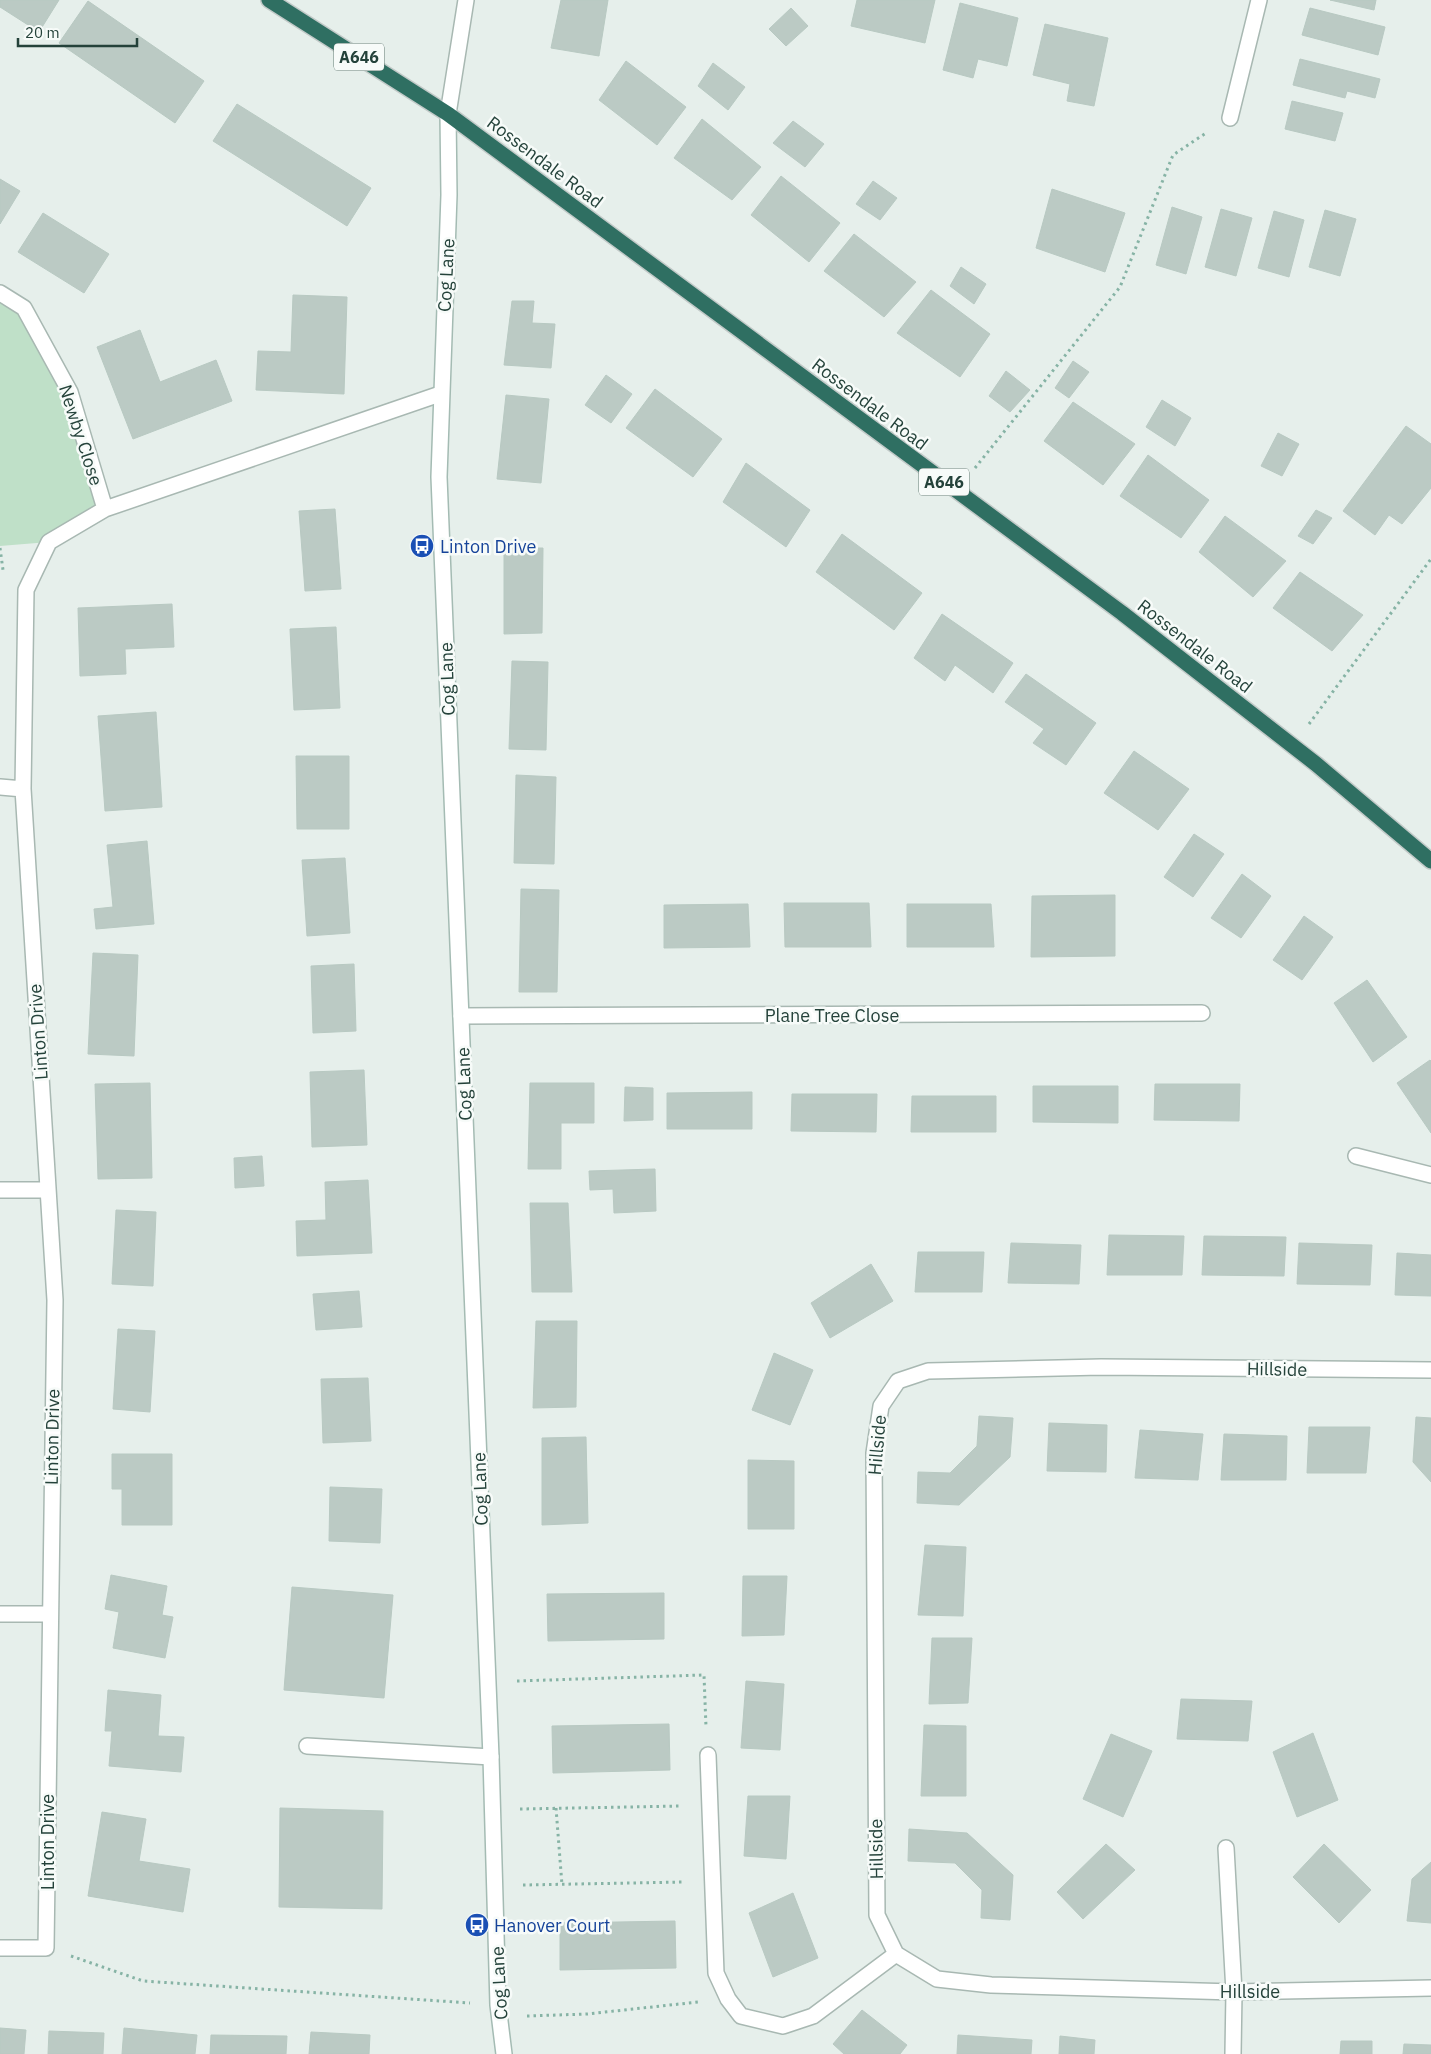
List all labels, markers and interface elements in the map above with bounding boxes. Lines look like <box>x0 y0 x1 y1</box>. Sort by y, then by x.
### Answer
scale bar <box>18 15 136 47</box>
text: 20 m <box>25 23 60 42</box>
road number: A646 <box>334 44 384 70</box>
street label: Rossendale Road <box>482 111 608 213</box>
street label: Cog Lane <box>433 237 459 312</box>
street label: Rossendale Road <box>807 353 933 455</box>
street label: Newby Close <box>54 382 108 488</box>
road number: A646 <box>919 468 969 496</box>
bus stop icon: Linton Drive <box>409 533 435 559</box>
place label: Linton Drive <box>440 535 536 558</box>
street label: Rossendale Road <box>1133 594 1257 698</box>
street label: Cog Lane <box>434 642 460 716</box>
street label: Linton Drive <box>23 983 53 1081</box>
street label: Plane Tree Close <box>765 1004 899 1027</box>
street label: Cog Lane <box>451 1047 477 1121</box>
street label: Hillside <box>1247 1357 1308 1381</box>
street label: Linton Drive <box>40 1389 64 1485</box>
street label: Hillside <box>863 1414 891 1476</box>
street label: Cog Lane <box>467 1452 493 1526</box>
street label: Linton Drive <box>36 1794 59 1890</box>
street label: Hillside <box>864 1818 888 1879</box>
bus stop icon: Hanover Court <box>464 1912 490 1938</box>
place label: Hanover Court <box>494 1914 610 1937</box>
street label: Cog Lane <box>486 1945 512 2020</box>
street label: Hillside <box>1220 1980 1280 2003</box>

